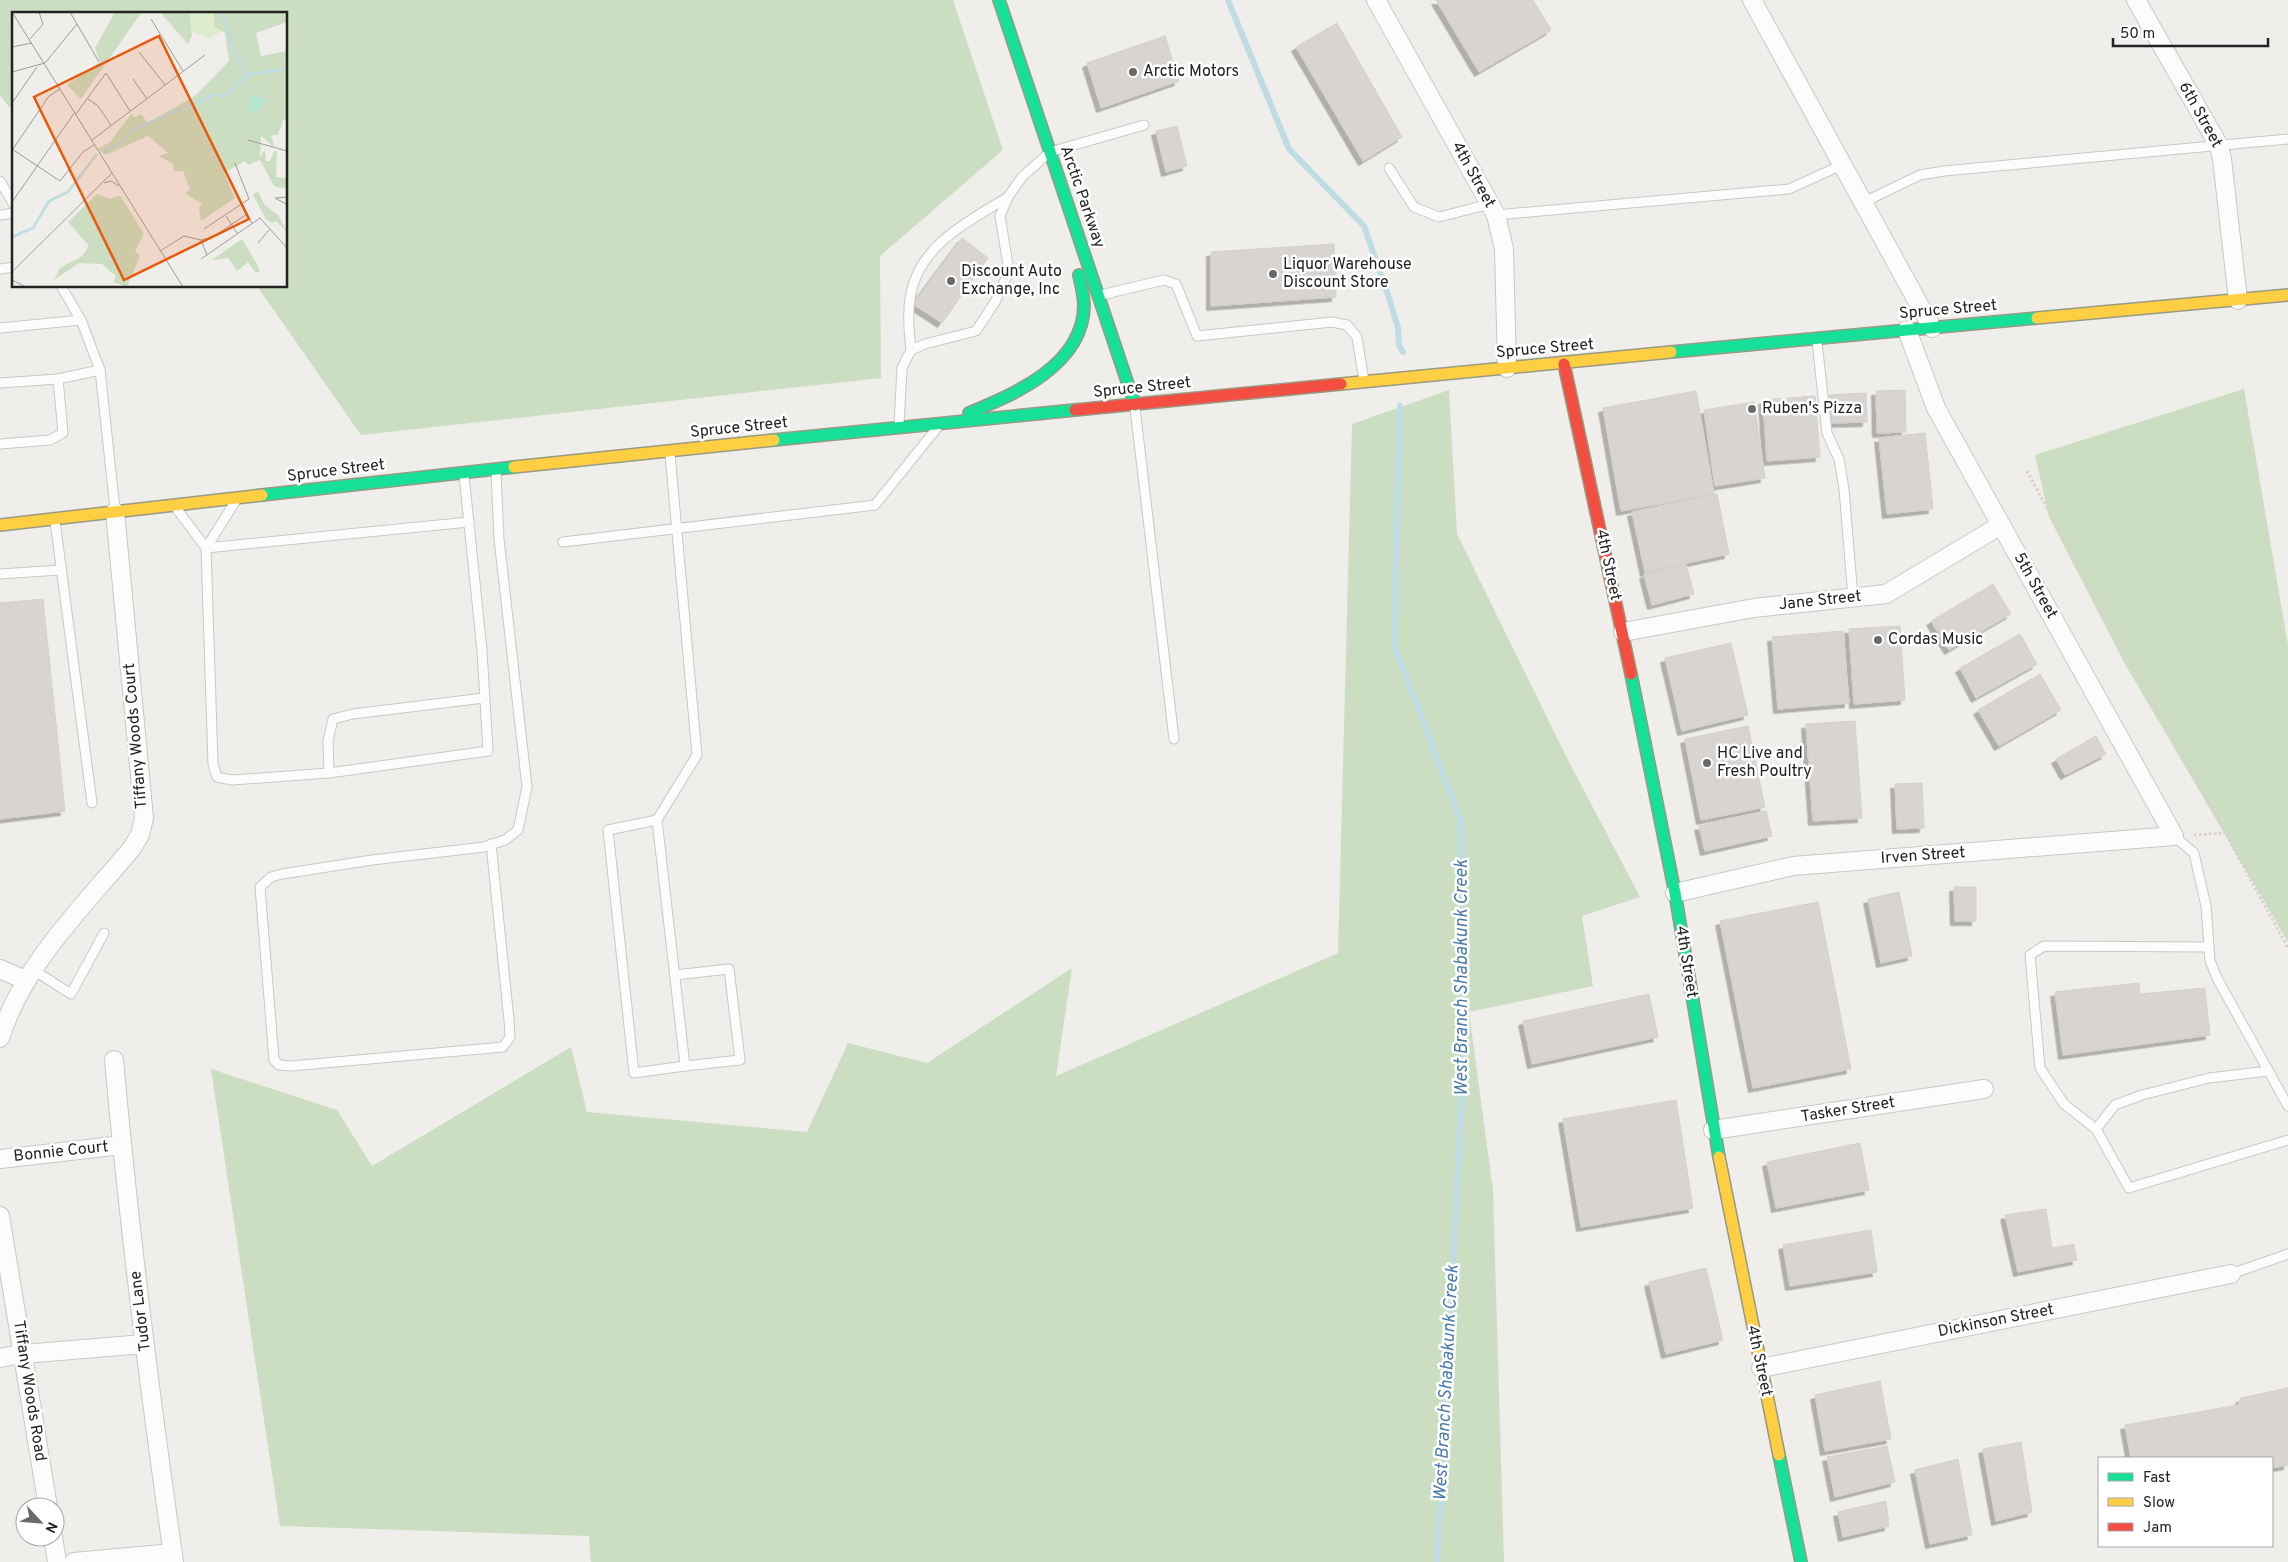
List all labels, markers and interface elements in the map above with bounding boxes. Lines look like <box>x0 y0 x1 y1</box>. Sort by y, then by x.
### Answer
inset map <box>12 12 288 288</box>
scale bar <box>2113 15 2268 47</box>
text: 50 m <box>2120 25 2155 44</box>
place label: Arctic Motors <box>1143 62 1239 82</box>
marker: Arctic Motors <box>1127 66 1139 78</box>
street label: 6th Street <box>2174 79 2226 151</box>
street label: 4th Street <box>1447 138 1499 212</box>
street label: Arctic Parkway <box>1055 143 1109 251</box>
place label: Liquor Warehouse Discount Store <box>1283 255 1412 293</box>
place label: Discount Auto Exchange, Inc <box>961 262 1062 300</box>
marker: Liquor Warehouse Discount Store <box>1267 268 1279 280</box>
marker: Discount Auto Exchange, Inc <box>945 275 957 287</box>
street label: Spruce Street <box>1898 296 1998 324</box>
street label: Spruce Street <box>1495 335 1595 363</box>
street label: Spruce Street <box>1092 373 1192 403</box>
place label: Ruben's Pizza <box>1762 399 1862 419</box>
marker: Ruben's Pizza <box>1746 403 1758 415</box>
street label: Spruce Street <box>689 413 789 443</box>
street label: Spruce Street <box>286 455 386 487</box>
street label: 4th Street <box>1591 527 1625 603</box>
street label: 5th Street <box>2009 549 2061 623</box>
street label: Jane Street <box>1778 587 1862 615</box>
place label: Cordas Music <box>1888 630 1983 650</box>
marker: Cordas Music <box>1872 634 1884 646</box>
street label: Tiffany Woods Court <box>120 662 152 810</box>
place label: HC Live and Fresh Poultry <box>1717 744 1812 782</box>
marker: HC Live and Fresh Poultry <box>1701 757 1713 769</box>
street label: Irven Street <box>1880 843 1966 869</box>
water label: West Branch Shabakunk Creek <box>1451 859 1474 1096</box>
street label: 4th Street <box>1670 925 1702 999</box>
street label: Tasker Street <box>1800 1093 1896 1127</box>
street label: Bonnie Court <box>13 1137 109 1167</box>
water label: West Branch Shabakunk Creek <box>1429 1263 1465 1502</box>
street label: Tudor Lane <box>126 1270 156 1352</box>
street label: Dickinson Street <box>1936 1300 2056 1342</box>
street label: Tiffany Woods Road <box>8 1319 50 1463</box>
street label: 4th Street <box>1742 1323 1776 1399</box>
legend <box>2098 1457 2273 1547</box>
text: Fast <box>2143 1469 2171 1488</box>
text: Slow <box>2143 1494 2175 1513</box>
north arrow <box>15 1497 65 1547</box>
text: N <box>40 1519 60 1535</box>
text: Jam <box>2143 1519 2172 1538</box>

